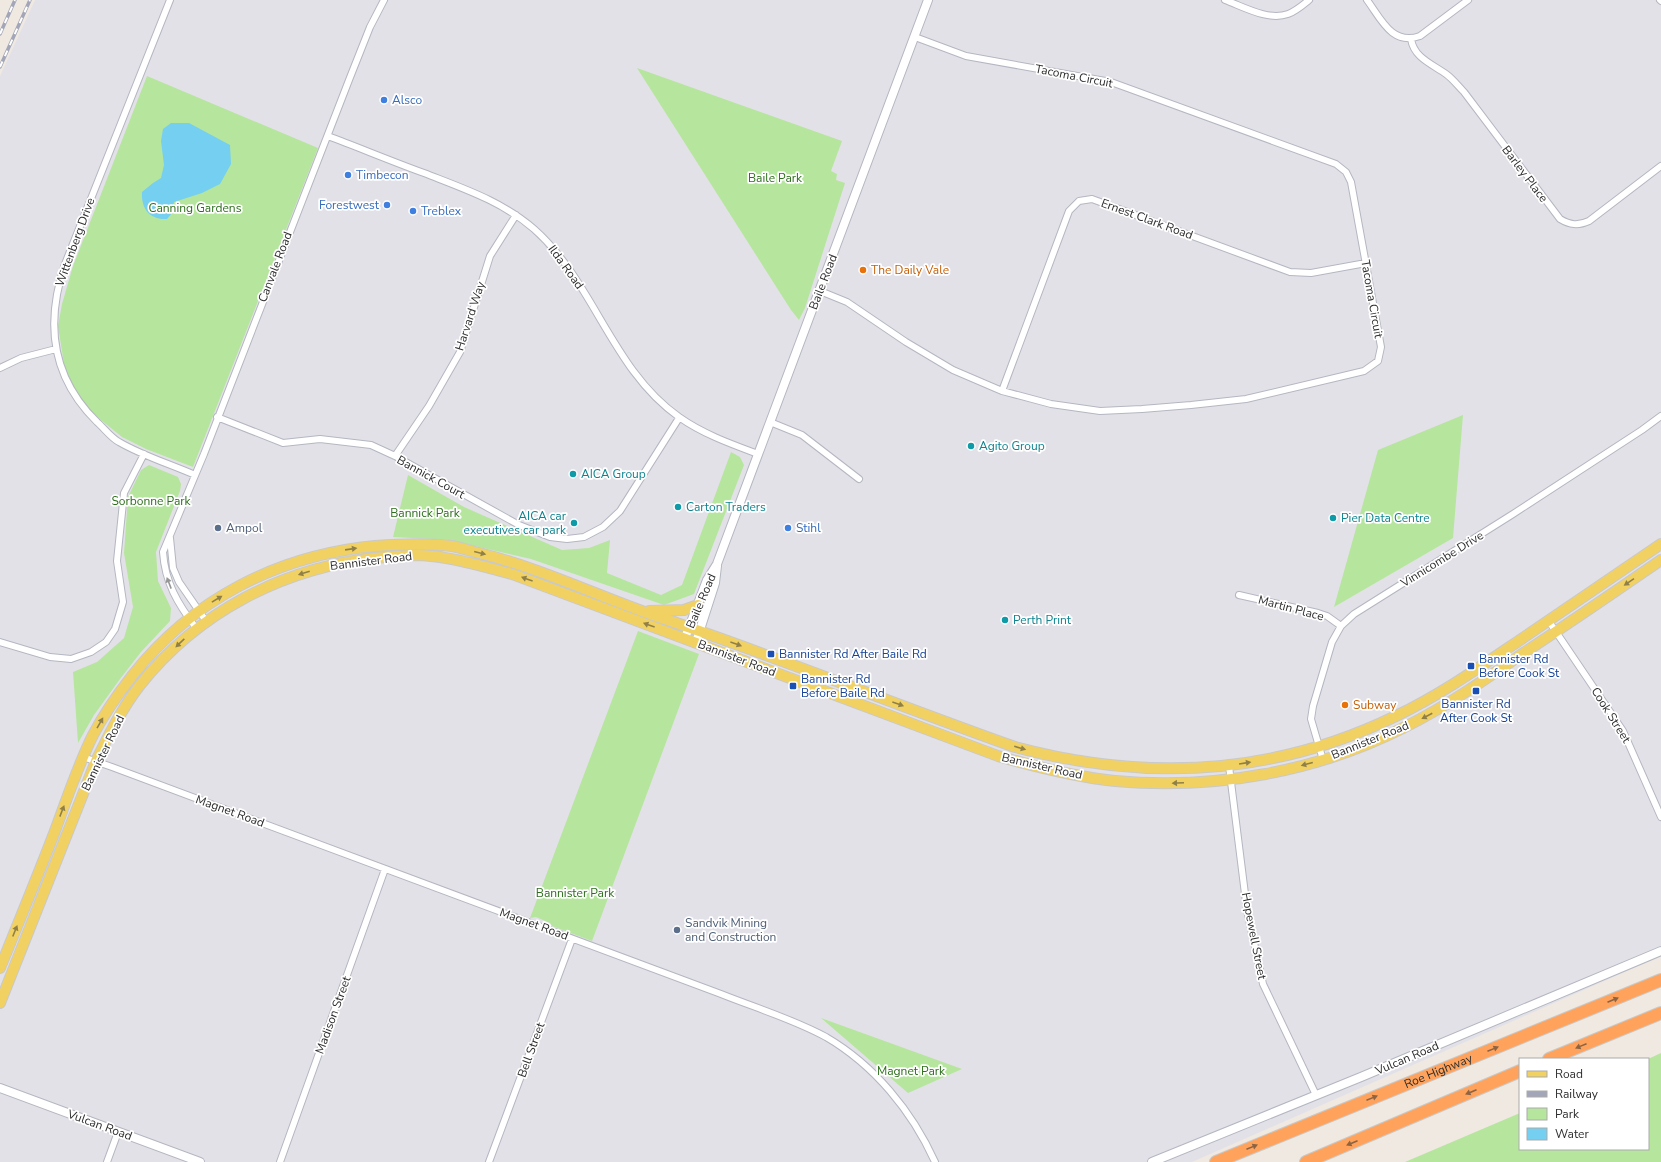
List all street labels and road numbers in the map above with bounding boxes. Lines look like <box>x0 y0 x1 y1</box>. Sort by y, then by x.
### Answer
street label: Tacoma Circuit <box>1034 61 1115 92</box>
street label: Barley Place <box>1498 142 1552 206</box>
street label: Wittenberg Drive <box>51 195 99 289</box>
street label: Ernest Clark Road <box>1099 195 1195 243</box>
street label: Canvale Road <box>254 229 296 305</box>
street label: Ilda Road <box>545 242 587 292</box>
street label: Baile Road <box>805 252 841 312</box>
street label: Tacoma Circuit <box>1357 259 1387 340</box>
street label: Harvard Way <box>451 279 489 353</box>
street label: Bannick Court <box>394 452 469 503</box>
street label: Vinnicombe Drive <box>1397 527 1486 591</box>
street label: Bannister Road <box>329 548 413 574</box>
street label: Baile Road <box>682 571 720 631</box>
street label: Martin Place <box>1256 592 1326 624</box>
street label: Bannister Road <box>696 636 778 680</box>
street label: Cook Street <box>1588 684 1635 747</box>
street label: Bannister Road <box>78 712 128 794</box>
street label: Bannister Road <box>1329 717 1411 763</box>
street label: Bannister Road <box>1000 749 1084 783</box>
street label: Magnet Road <box>193 791 267 831</box>
street label: Hopewell Street <box>1238 891 1270 982</box>
street label: Magnet Road <box>497 904 571 944</box>
street label: Madison Street <box>312 973 355 1056</box>
street label: Bell Street <box>514 1020 549 1080</box>
street label: Vulcan Road <box>1372 1037 1441 1079</box>
street label: Roe Highway <box>1402 1050 1475 1092</box>
street label: Vulcan Road <box>65 1106 134 1144</box>

